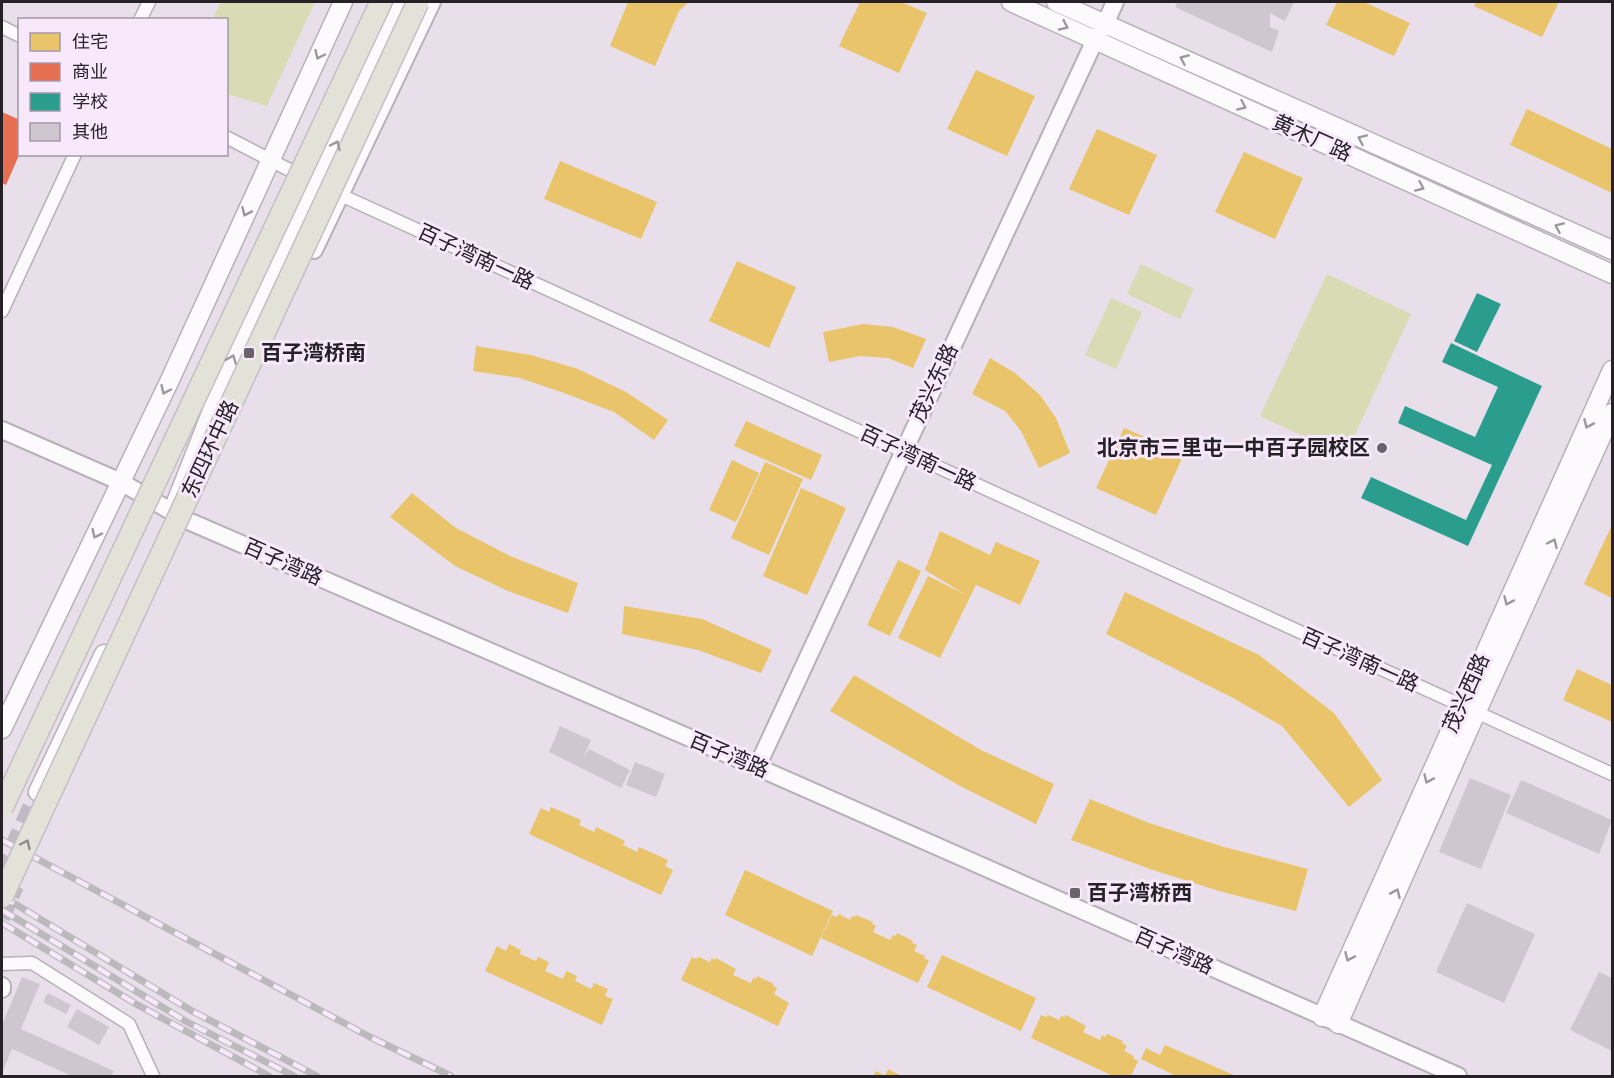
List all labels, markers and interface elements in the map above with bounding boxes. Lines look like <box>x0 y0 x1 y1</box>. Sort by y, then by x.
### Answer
legend <box>18 18 228 156</box>
one-way arrow <box>1058 19 1069 31</box>
text: 住宅 <box>72 31 108 52</box>
one-way arrow <box>314 48 326 59</box>
one-way arrow <box>1179 55 1190 67</box>
text: 商业 <box>72 61 108 82</box>
text: 学校 <box>72 91 108 112</box>
one-way arrow <box>1235 99 1246 111</box>
street label: 黄木厂路 <box>1269 109 1356 166</box>
text: 其他 <box>72 121 108 142</box>
one-way arrow <box>1357 134 1368 146</box>
one-way arrow <box>328 141 340 152</box>
one-way arrow <box>1413 179 1424 191</box>
one-way arrow <box>241 206 253 217</box>
street label: 百子湾南一路 <box>414 219 539 295</box>
one-way arrow <box>1554 222 1565 234</box>
street label: 茂兴东路 <box>904 339 963 426</box>
place label: 百子湾桥南 <box>261 340 366 365</box>
marker: 百子湾桥南 <box>242 346 256 360</box>
one-way arrow <box>225 354 238 364</box>
one-way arrow <box>161 383 173 394</box>
street label: 东四环中路 <box>176 396 243 502</box>
one-way arrow <box>1584 417 1596 428</box>
street label: 百子湾南一路 <box>856 420 981 496</box>
place label: 北京市三里屯一中百子园校区 <box>1097 435 1370 460</box>
marker: 北京市三里屯一中百子园校区 <box>1375 441 1389 455</box>
one-way arrow <box>91 528 103 539</box>
street label: 百子湾路 <box>240 533 327 590</box>
one-way arrow <box>1546 538 1558 549</box>
one-way arrow <box>1503 595 1515 606</box>
street label: 百子湾南一路 <box>1298 622 1423 697</box>
street label: 茂兴西路 <box>1437 649 1494 736</box>
street label: 百子湾路 <box>686 727 773 782</box>
one-way arrow <box>1423 773 1435 784</box>
one-way arrow <box>19 840 31 851</box>
place label: 百子湾桥西 <box>1087 880 1192 905</box>
marker: 百子湾桥西 <box>1068 886 1082 900</box>
one-way arrow <box>1389 889 1401 900</box>
street label: 百子湾路 <box>1131 922 1218 979</box>
one-way arrow <box>1344 951 1356 962</box>

